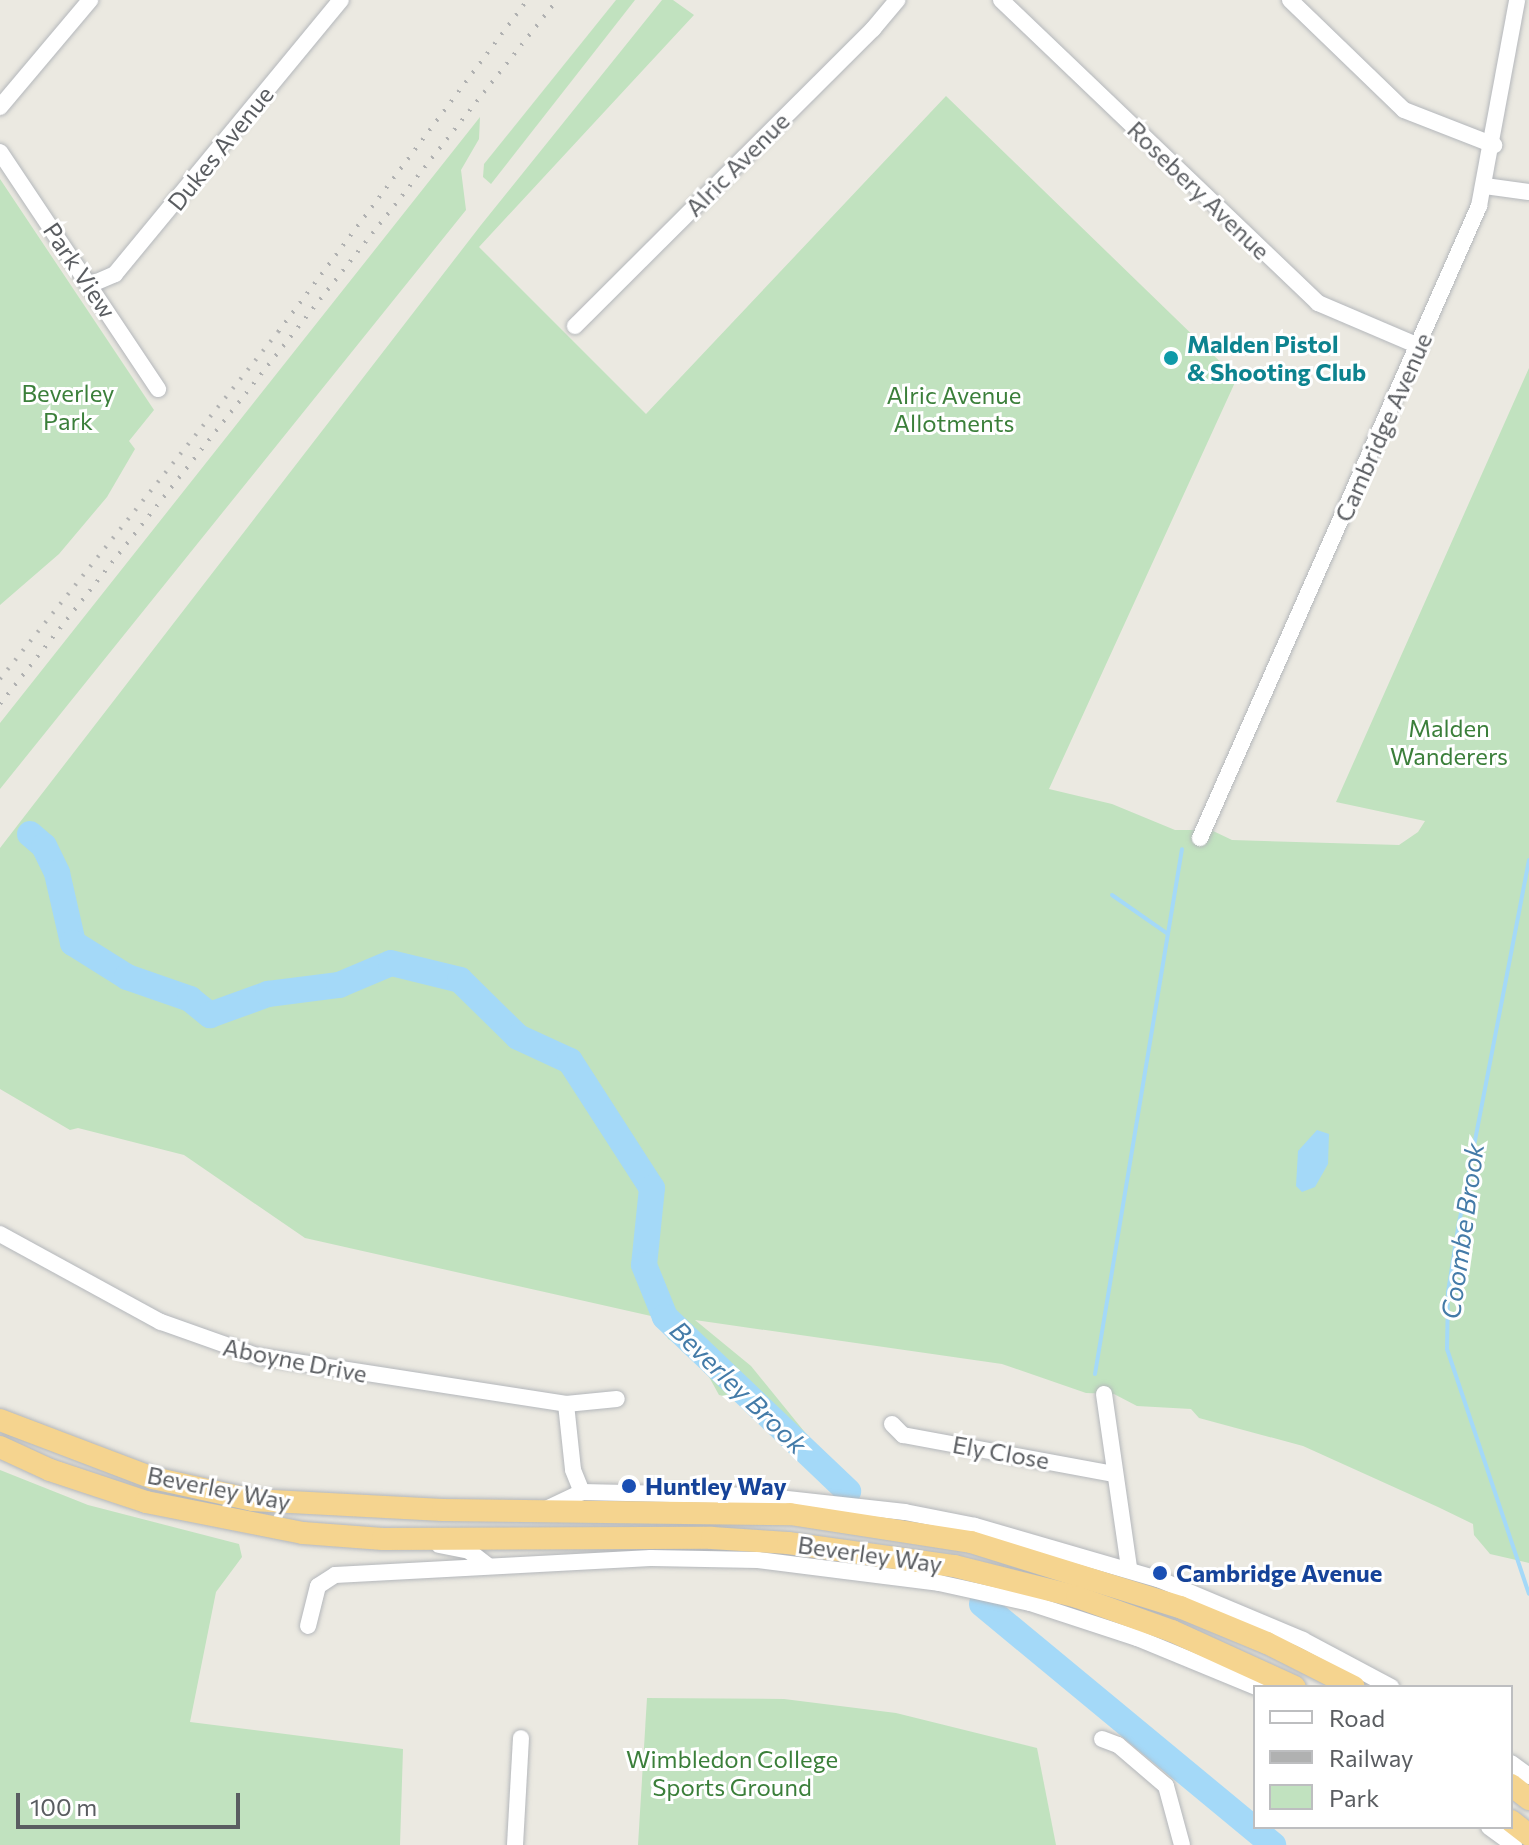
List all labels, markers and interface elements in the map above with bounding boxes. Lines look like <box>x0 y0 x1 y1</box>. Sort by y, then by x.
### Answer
street label: Dukes Avenue <box>161 80 279 216</box>
street label: Alric Avenue <box>679 106 795 222</box>
street label: Rosebery Avenue <box>1122 115 1276 265</box>
street label: Park View <box>38 217 122 323</box>
street label: Cambridge Avenue <box>1328 328 1438 526</box>
place label: Malden Pistol & Shooting Club <box>1187 330 1366 386</box>
marker: Malden Pistol & Shooting Club <box>1162 349 1180 367</box>
park label: Beverley Park <box>22 379 114 435</box>
park label: Alric Avenue Allotments <box>887 381 1021 437</box>
park label: Malden Wanderers <box>1390 714 1508 770</box>
water label: Coombe Brook <box>1434 1141 1490 1321</box>
water label: Beverley Brook <box>664 1314 814 1460</box>
street label: Aboyne Drive <box>221 1332 369 1388</box>
street label: Ely Close <box>950 1429 1052 1475</box>
street label: Beverley Way <box>145 1460 293 1516</box>
place label: Huntley Way <box>645 1472 787 1500</box>
marker: Huntley Way <box>620 1477 638 1495</box>
street label: Beverley Way <box>796 1530 944 1578</box>
place label: Cambridge Avenue <box>1176 1559 1382 1587</box>
marker: Cambridge Avenue <box>1151 1564 1169 1582</box>
legend <box>1253 1685 1513 1829</box>
text: Road <box>1329 1703 1385 1732</box>
text: Railway <box>1329 1743 1414 1772</box>
park label: Wimbledon College Sports Ground <box>626 1745 838 1801</box>
scale bar <box>20 1777 244 1827</box>
text: Park <box>1329 1783 1379 1812</box>
text: 100 m <box>30 1792 97 1821</box>

